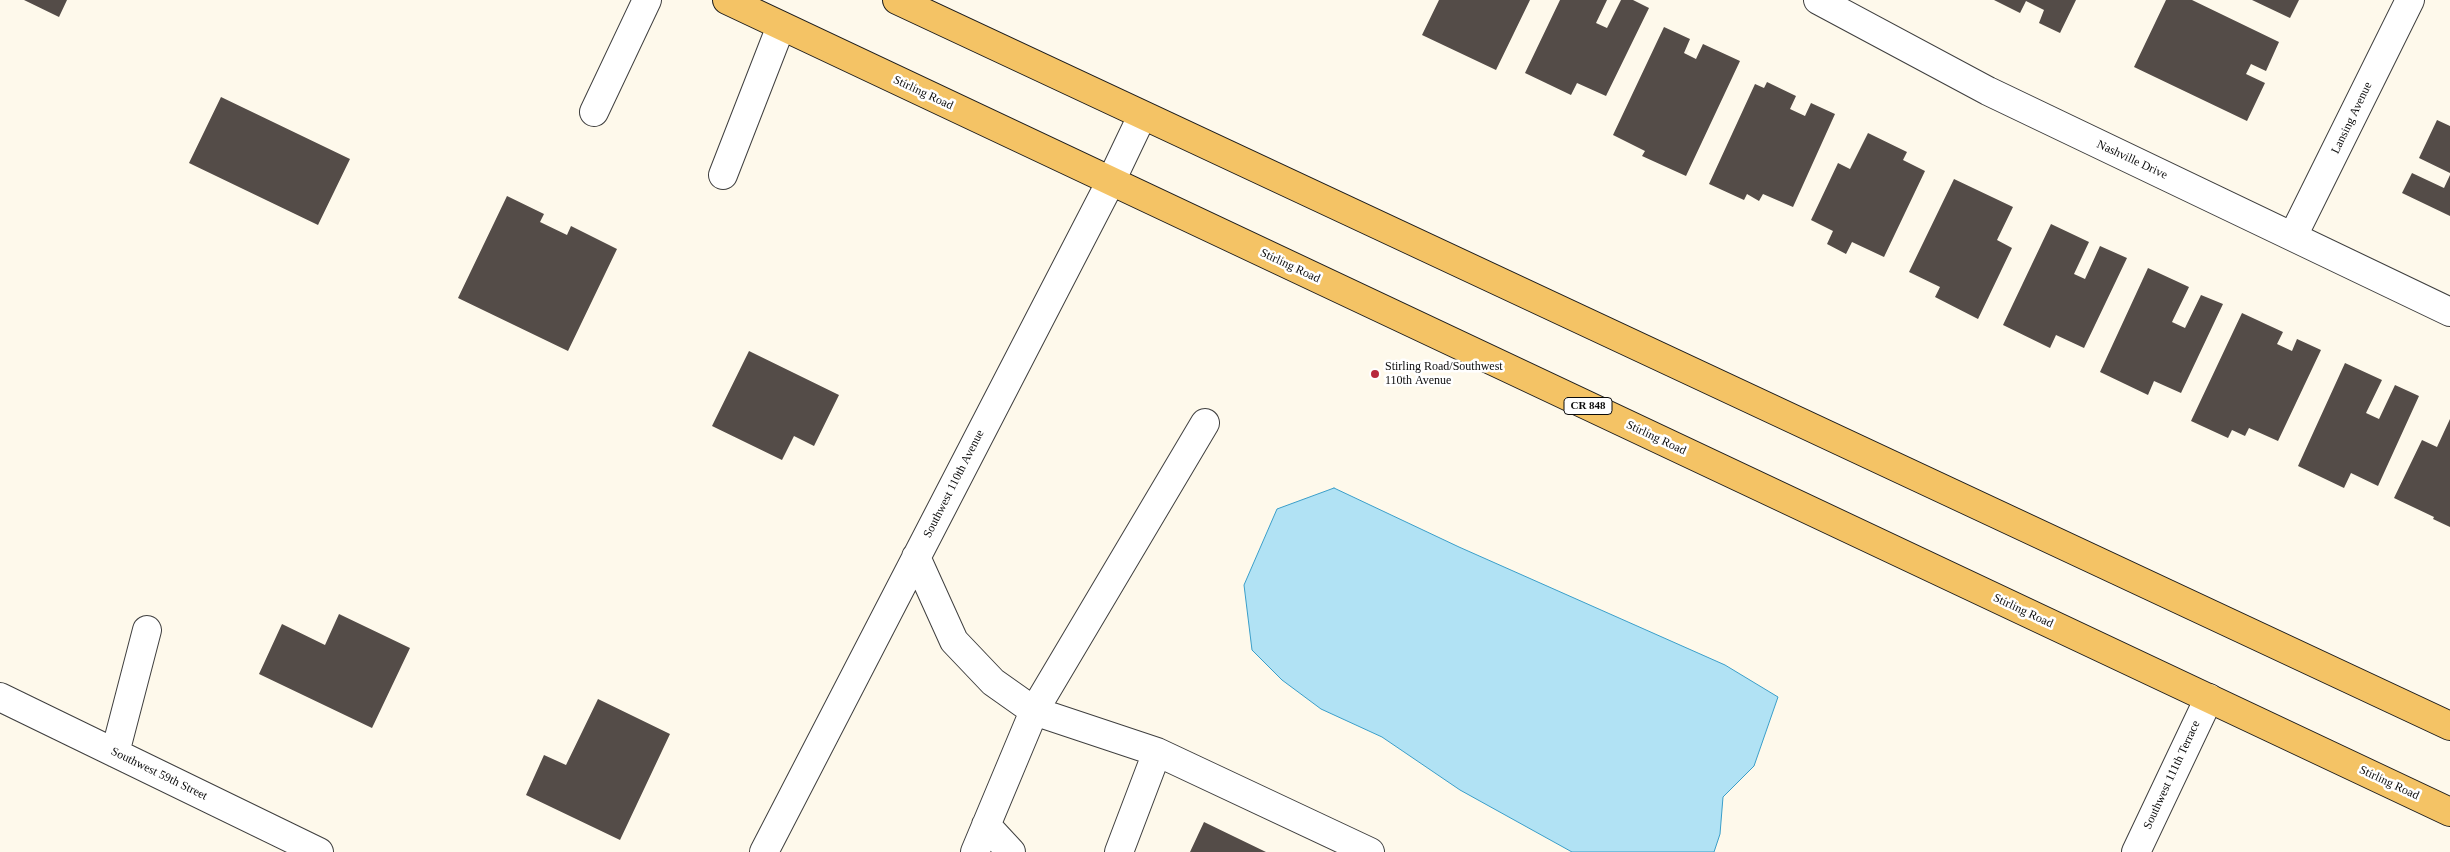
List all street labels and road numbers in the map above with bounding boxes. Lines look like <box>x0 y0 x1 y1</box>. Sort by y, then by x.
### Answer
street label: Stirling Road <box>891 73 955 113</box>
street label: Lansing Avenue <box>2328 80 2376 156</box>
street label: Nashville Drive <box>2094 137 2170 183</box>
street label: Stirling Road <box>1258 246 1322 286</box>
road number: CR 848 <box>1564 398 1612 414</box>
street label: Stirling Road <box>1624 418 1688 458</box>
street label: Southwest 110th Avenue <box>920 428 988 540</box>
street label: Stirling Road <box>1991 591 2055 631</box>
street label: Southwest 111th Terrace <box>2140 718 2204 832</box>
street label: Southwest 59th Street <box>109 744 209 804</box>
street label: Stirling Road <box>2357 763 2421 803</box>

